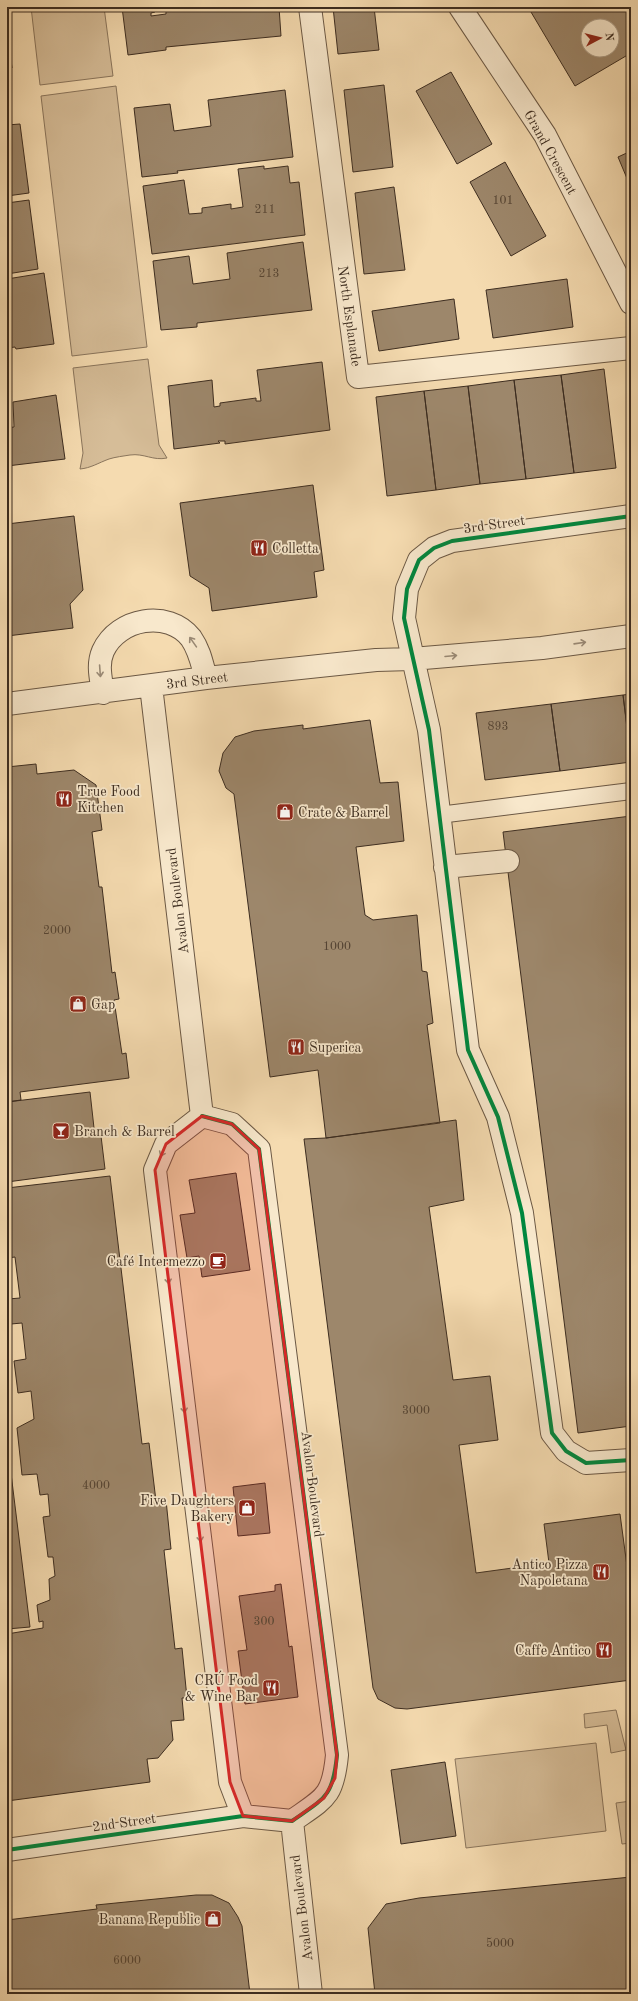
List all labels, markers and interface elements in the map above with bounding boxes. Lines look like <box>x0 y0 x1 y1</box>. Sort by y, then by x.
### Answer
north arrow <box>580 18 620 58</box>
text: N <box>602 32 614 42</box>
street label: Grand Crescent <box>521 108 579 197</box>
house number: 101 <box>493 195 513 207</box>
house number: 211 <box>255 204 275 216</box>
street label: North Esplanade <box>335 265 363 368</box>
house number: 213 <box>259 268 279 280</box>
street label: 3rd Street <box>462 514 526 536</box>
restaurant icon: Colletta <box>249 538 269 558</box>
place label: Colletta <box>272 542 319 556</box>
one-way arrow <box>189 637 197 648</box>
one-way arrow <box>573 639 586 646</box>
one-way arrow <box>444 652 457 660</box>
one-way arrow <box>97 664 104 677</box>
street label: 3rd Street <box>165 670 229 692</box>
house number: 893 <box>488 721 508 733</box>
place label: True Food Kitchen <box>77 785 140 815</box>
restaurant icon: True Food Kitchen <box>54 789 74 809</box>
shop icon: Crate & Barrel <box>275 802 295 822</box>
place label: Crate & Barrel <box>298 806 389 820</box>
street label: Avalon Boulevard <box>165 847 191 955</box>
house number: 2000 <box>43 925 71 937</box>
house number: 1000 <box>323 941 351 953</box>
shop icon: Gap <box>68 994 88 1014</box>
place label: Gap <box>91 998 115 1012</box>
restaurant icon: Superica <box>286 1037 306 1057</box>
place label: Superica <box>309 1041 361 1055</box>
bar icon: Branch & Barrel <box>51 1121 71 1141</box>
place label: Branch & Barrel <box>74 1125 175 1139</box>
one-way arrow <box>159 1144 167 1156</box>
cafe icon: Café Intermezzo <box>208 1251 228 1271</box>
place label: Café Intermezzo <box>107 1255 205 1269</box>
one-way arrow <box>164 1271 172 1284</box>
one-way arrow <box>180 1400 188 1413</box>
house number: 3000 <box>402 1405 430 1417</box>
street label: Avalon Boulevard <box>299 1430 325 1538</box>
house number: 4000 <box>82 1480 110 1492</box>
place label: Five Daughters Bakery <box>140 1494 235 1524</box>
shop icon: Five Daughters Bakery <box>237 1498 257 1518</box>
one-way arrow <box>196 1529 204 1542</box>
place label: Antico Pizza Napoletana <box>512 1558 588 1588</box>
restaurant icon: Antico Pizza Napoletana <box>591 1562 611 1582</box>
house number: 300 <box>254 1616 274 1628</box>
restaurant icon: Caffe Antico <box>594 1640 614 1660</box>
place label: Caffe Antico <box>515 1644 591 1658</box>
place label: CRÚ Food & Wine Bar <box>185 1670 258 1704</box>
restaurant icon: CRÚ Food & Wine Bar <box>261 1678 281 1698</box>
street label: 2nd Street <box>91 1812 157 1834</box>
street label: Avalon Boulevard <box>289 1854 315 1962</box>
shop icon: Banana Republic <box>203 1909 223 1929</box>
place label: Banana Republic <box>99 1913 200 1927</box>
house number: 5000 <box>486 1937 514 1950</box>
house number: 6000 <box>113 1955 141 1967</box>

